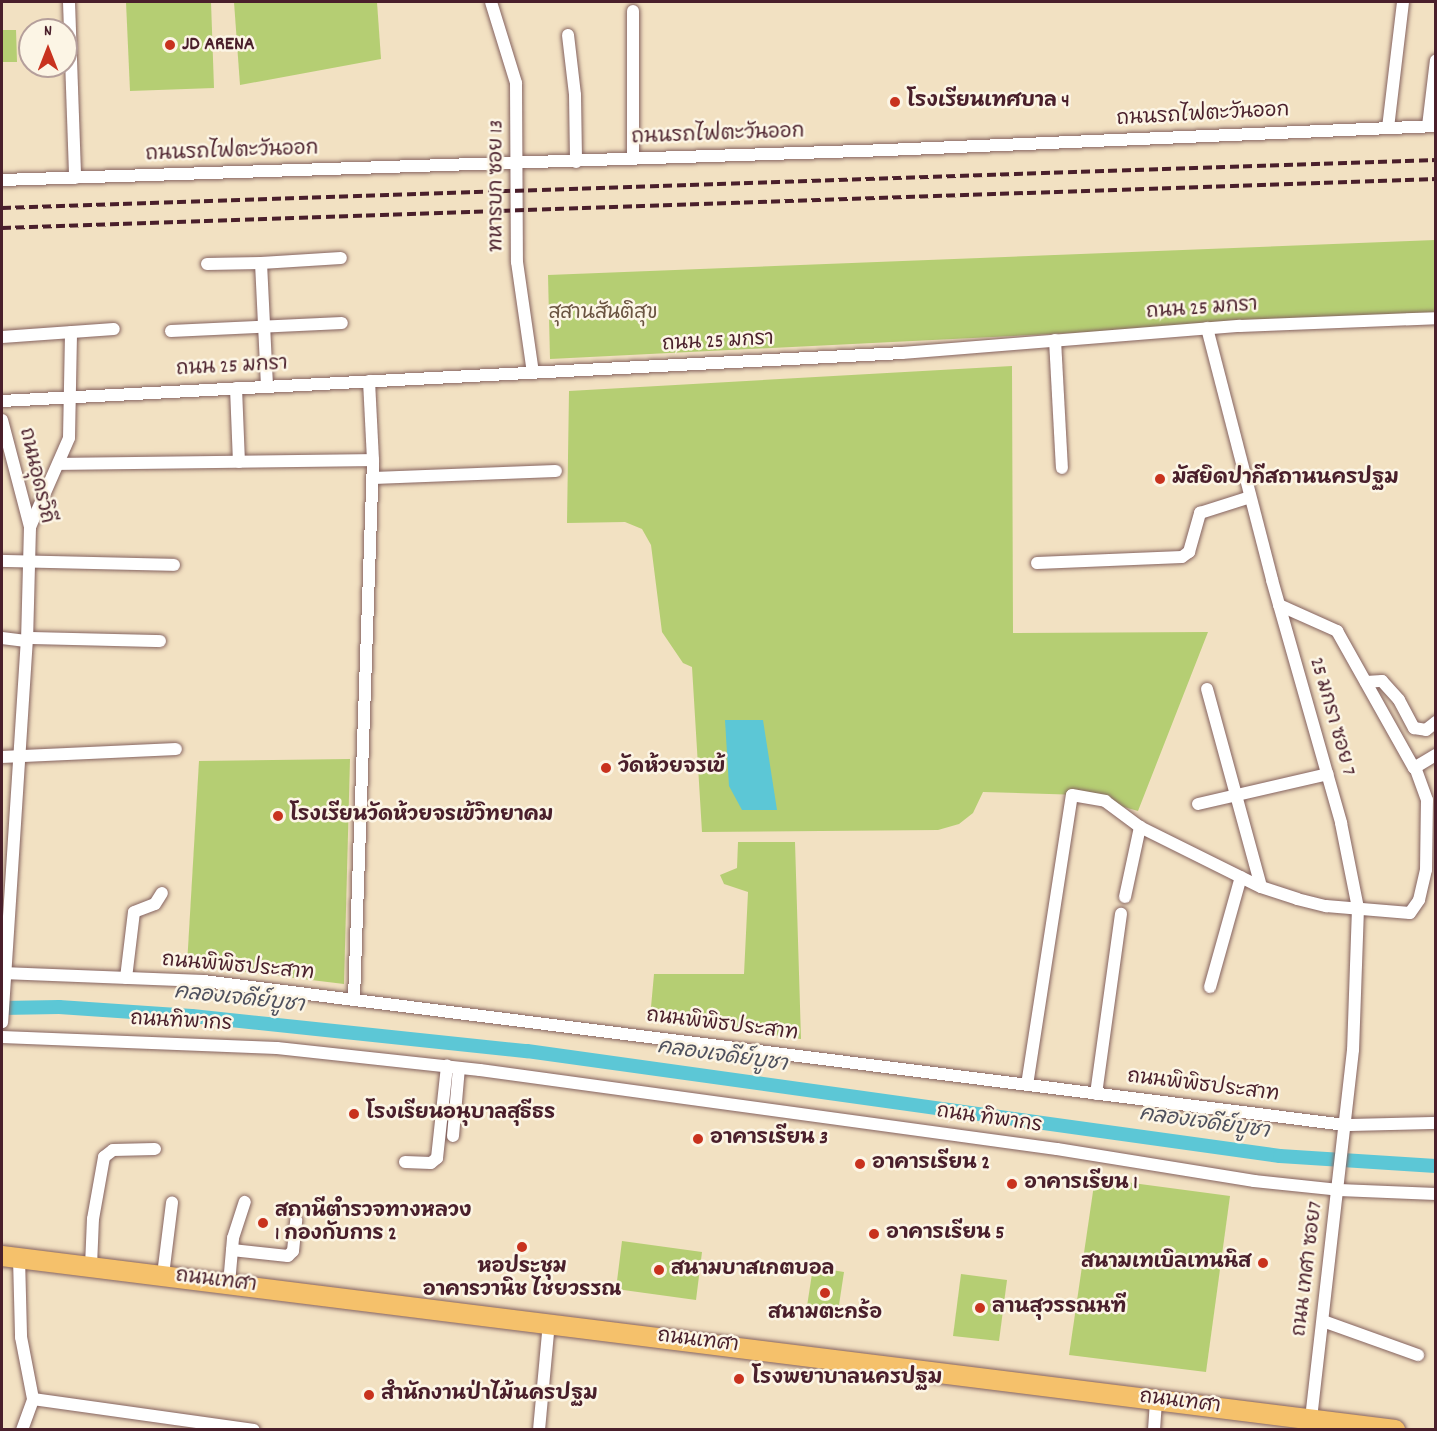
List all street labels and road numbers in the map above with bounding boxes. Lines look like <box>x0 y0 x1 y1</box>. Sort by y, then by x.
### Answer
street label: ถนนรถไฟตะวันออก <box>1116 99 1290 133</box>
street label: ทหารบก ซอย 13 <box>486 120 510 252</box>
street label: ถนนรถไฟตะวันออก <box>631 121 805 151</box>
street label: ถนนรถไฟตะวันออก <box>145 138 319 168</box>
street label: ถนน 25 มกรา <box>1145 294 1259 326</box>
street label: ถนน 25 มกรา <box>662 328 774 358</box>
street label: ถนน 25 มกรา <box>176 353 288 383</box>
street label: ถนนอุดรวิถี <box>12 426 58 526</box>
street label: 25 มกรา ซอย 7 <box>1303 655 1359 779</box>
street label: ถนนพิพิธประสาท <box>161 949 315 987</box>
street label: ถนนพิพิธประสาท <box>645 1005 799 1047</box>
street label: ถนนทิพากร <box>130 1008 232 1038</box>
street label: ถนนพิพิธประสาท <box>1126 1066 1280 1108</box>
street label: ถนน ทิพากร <box>935 1101 1043 1139</box>
street label: ถนน เทศา ซอย7 <box>1289 1200 1329 1338</box>
street label: ถนนเทศา <box>174 1265 258 1299</box>
street label: ถนนเทศา <box>656 1325 740 1359</box>
street label: ถนนเทศา <box>1138 1386 1222 1420</box>

